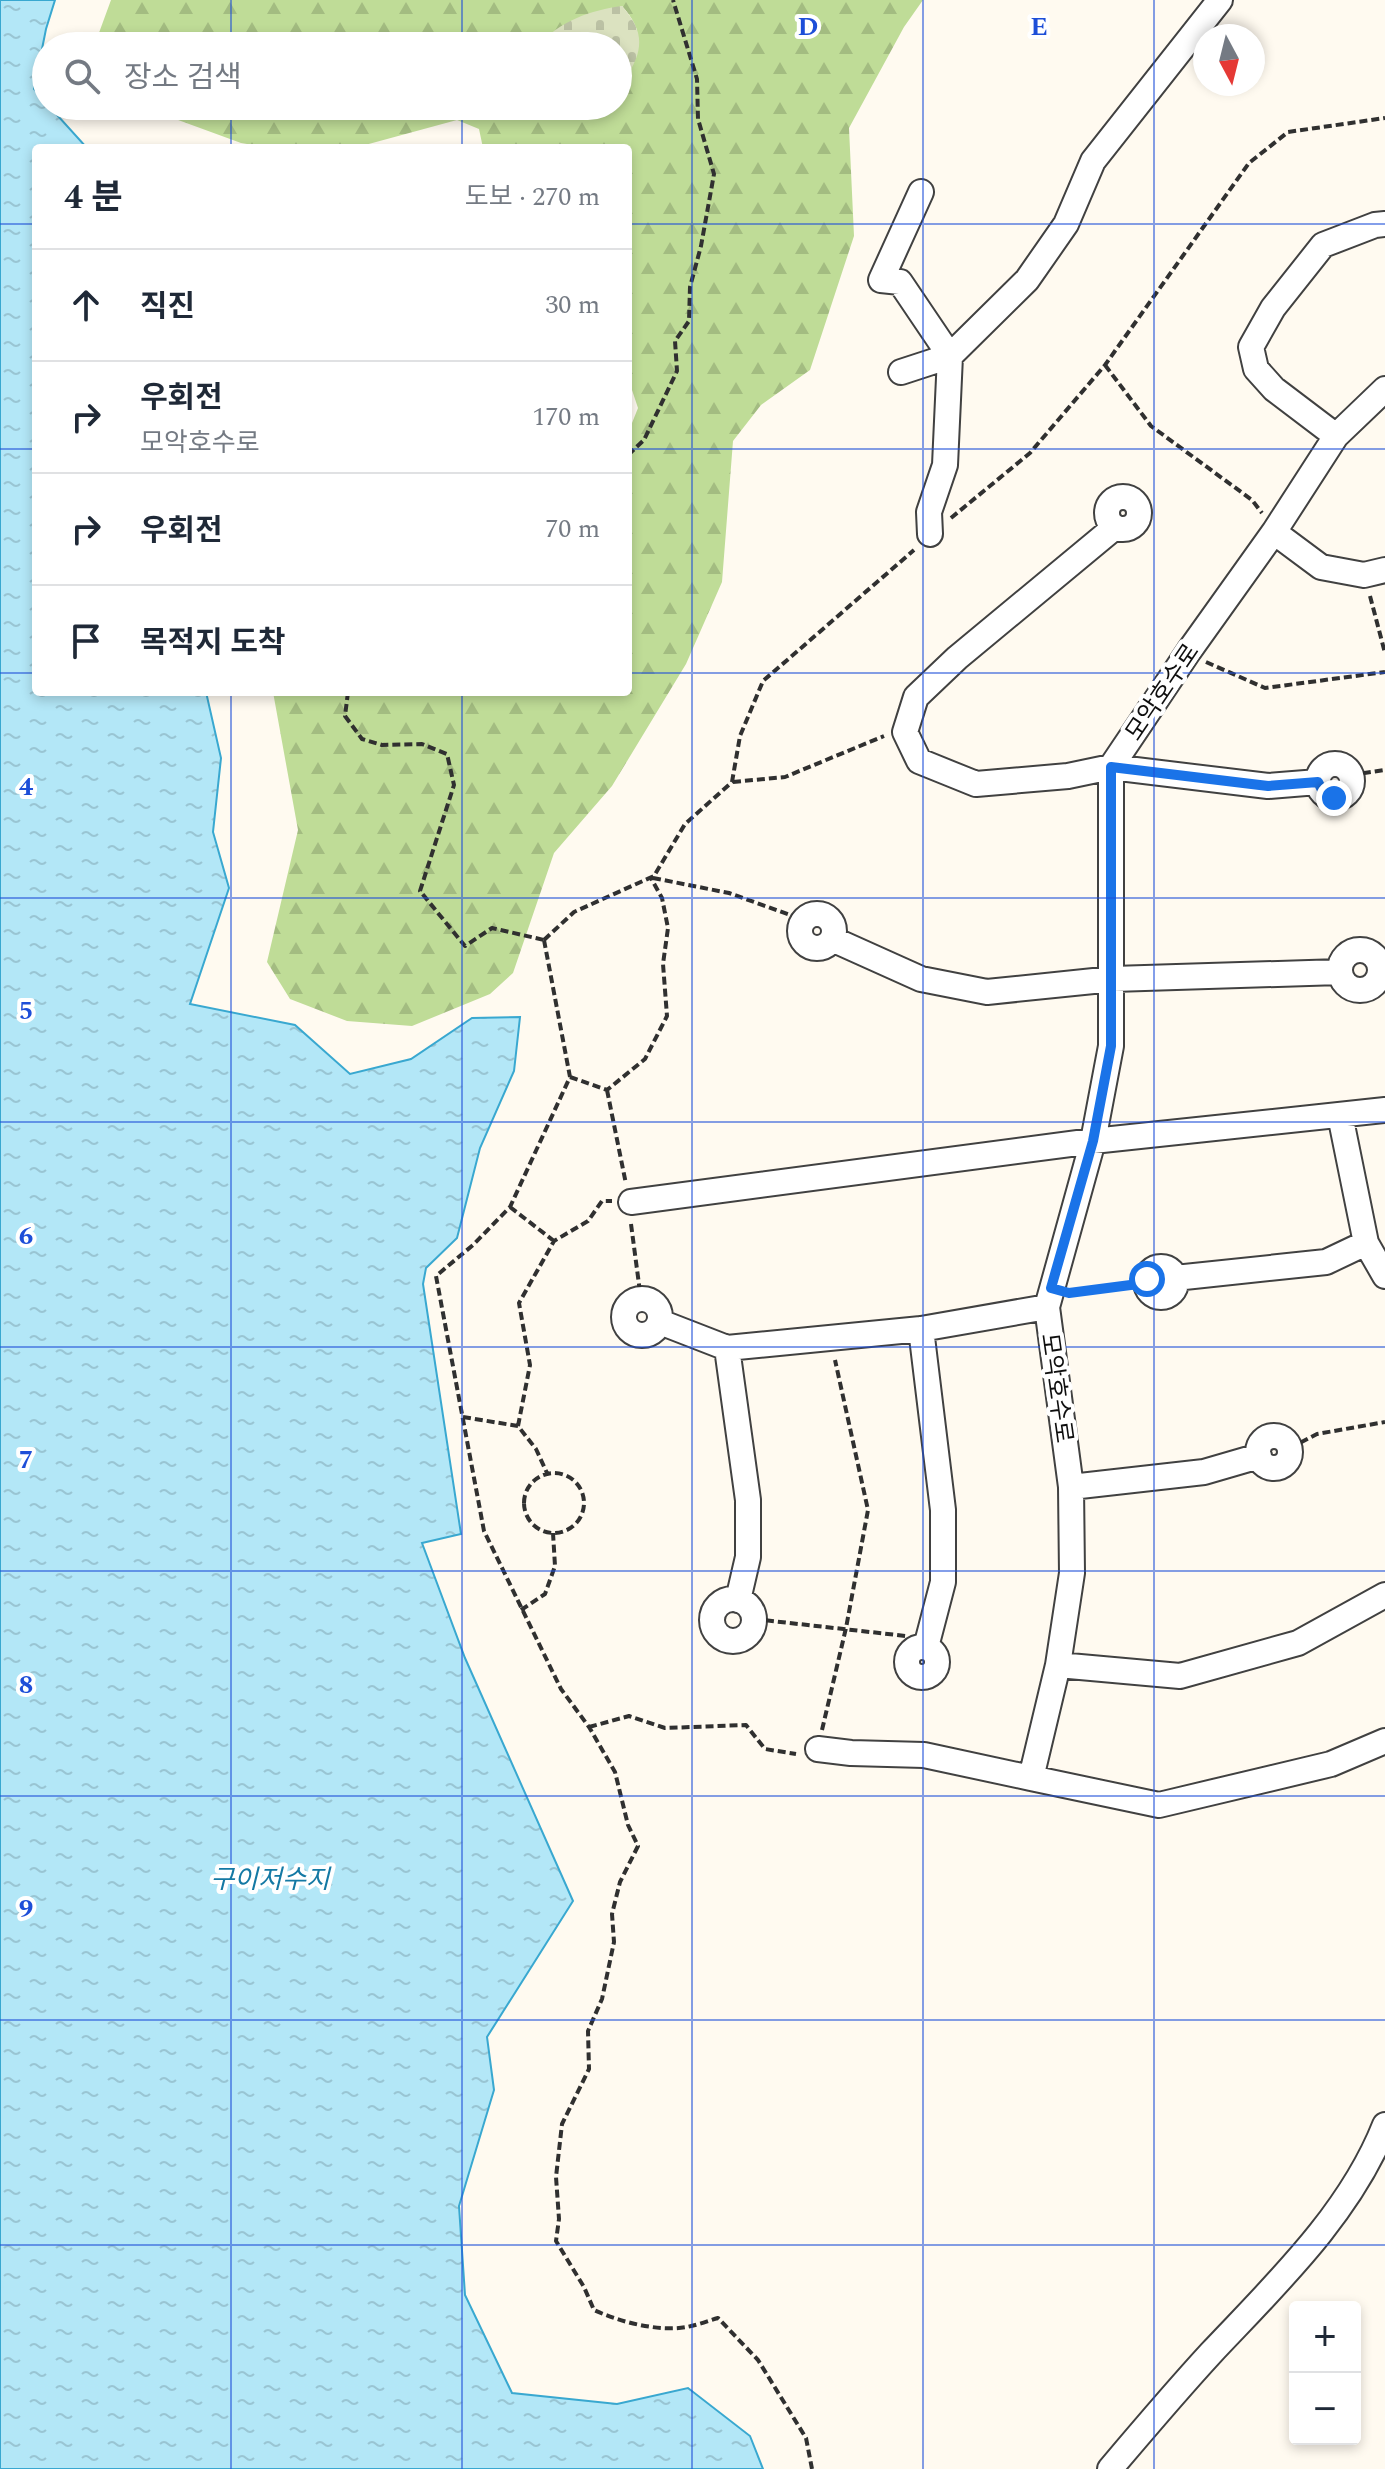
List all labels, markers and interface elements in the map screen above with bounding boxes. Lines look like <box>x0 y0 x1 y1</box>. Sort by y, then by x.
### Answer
text: D <box>798 7 818 47</box>
text: E <box>1030 7 1048 47</box>
north arrow <box>1193 24 1265 96</box>
search box <box>32 32 632 120</box>
icon: search <box>60 54 104 98</box>
text: 장소 검색 <box>124 55 242 101</box>
text: 4 분 <box>64 172 123 224</box>
text: 도보 · 270 m <box>465 177 600 217</box>
icon: ahead <box>64 283 108 327</box>
text: 직진 <box>140 284 195 330</box>
text: 30 m <box>545 285 600 325</box>
text: 우회전 <box>140 375 223 421</box>
icon: right <box>64 395 108 439</box>
text: 170 m <box>532 397 600 437</box>
text: 모악호수로 <box>140 423 260 463</box>
icon: right <box>64 507 108 551</box>
text: 우회전 <box>140 508 223 554</box>
text: 70 m <box>545 509 600 549</box>
icon: arrive <box>64 619 108 663</box>
text: 목적지 도착 <box>140 620 286 666</box>
street label: 모악호수로 <box>1117 637 1209 748</box>
text: 4 <box>19 767 34 807</box>
route end <box>1316 780 1352 816</box>
text: 5 <box>19 991 33 1031</box>
text: 6 <box>19 1216 33 1256</box>
route start <box>1129 1261 1165 1297</box>
street label: 모악호수로 <box>1031 1331 1082 1445</box>
text: 7 <box>19 1440 33 1480</box>
text: 8 <box>19 1665 33 1705</box>
water label: 구이저수지 <box>210 1860 332 1900</box>
text: 9 <box>19 1889 33 1929</box>
map controls <box>1289 2301 1361 2445</box>
button: + <box>1289 2301 1361 2373</box>
button: − <box>1289 2373 1361 2445</box>

